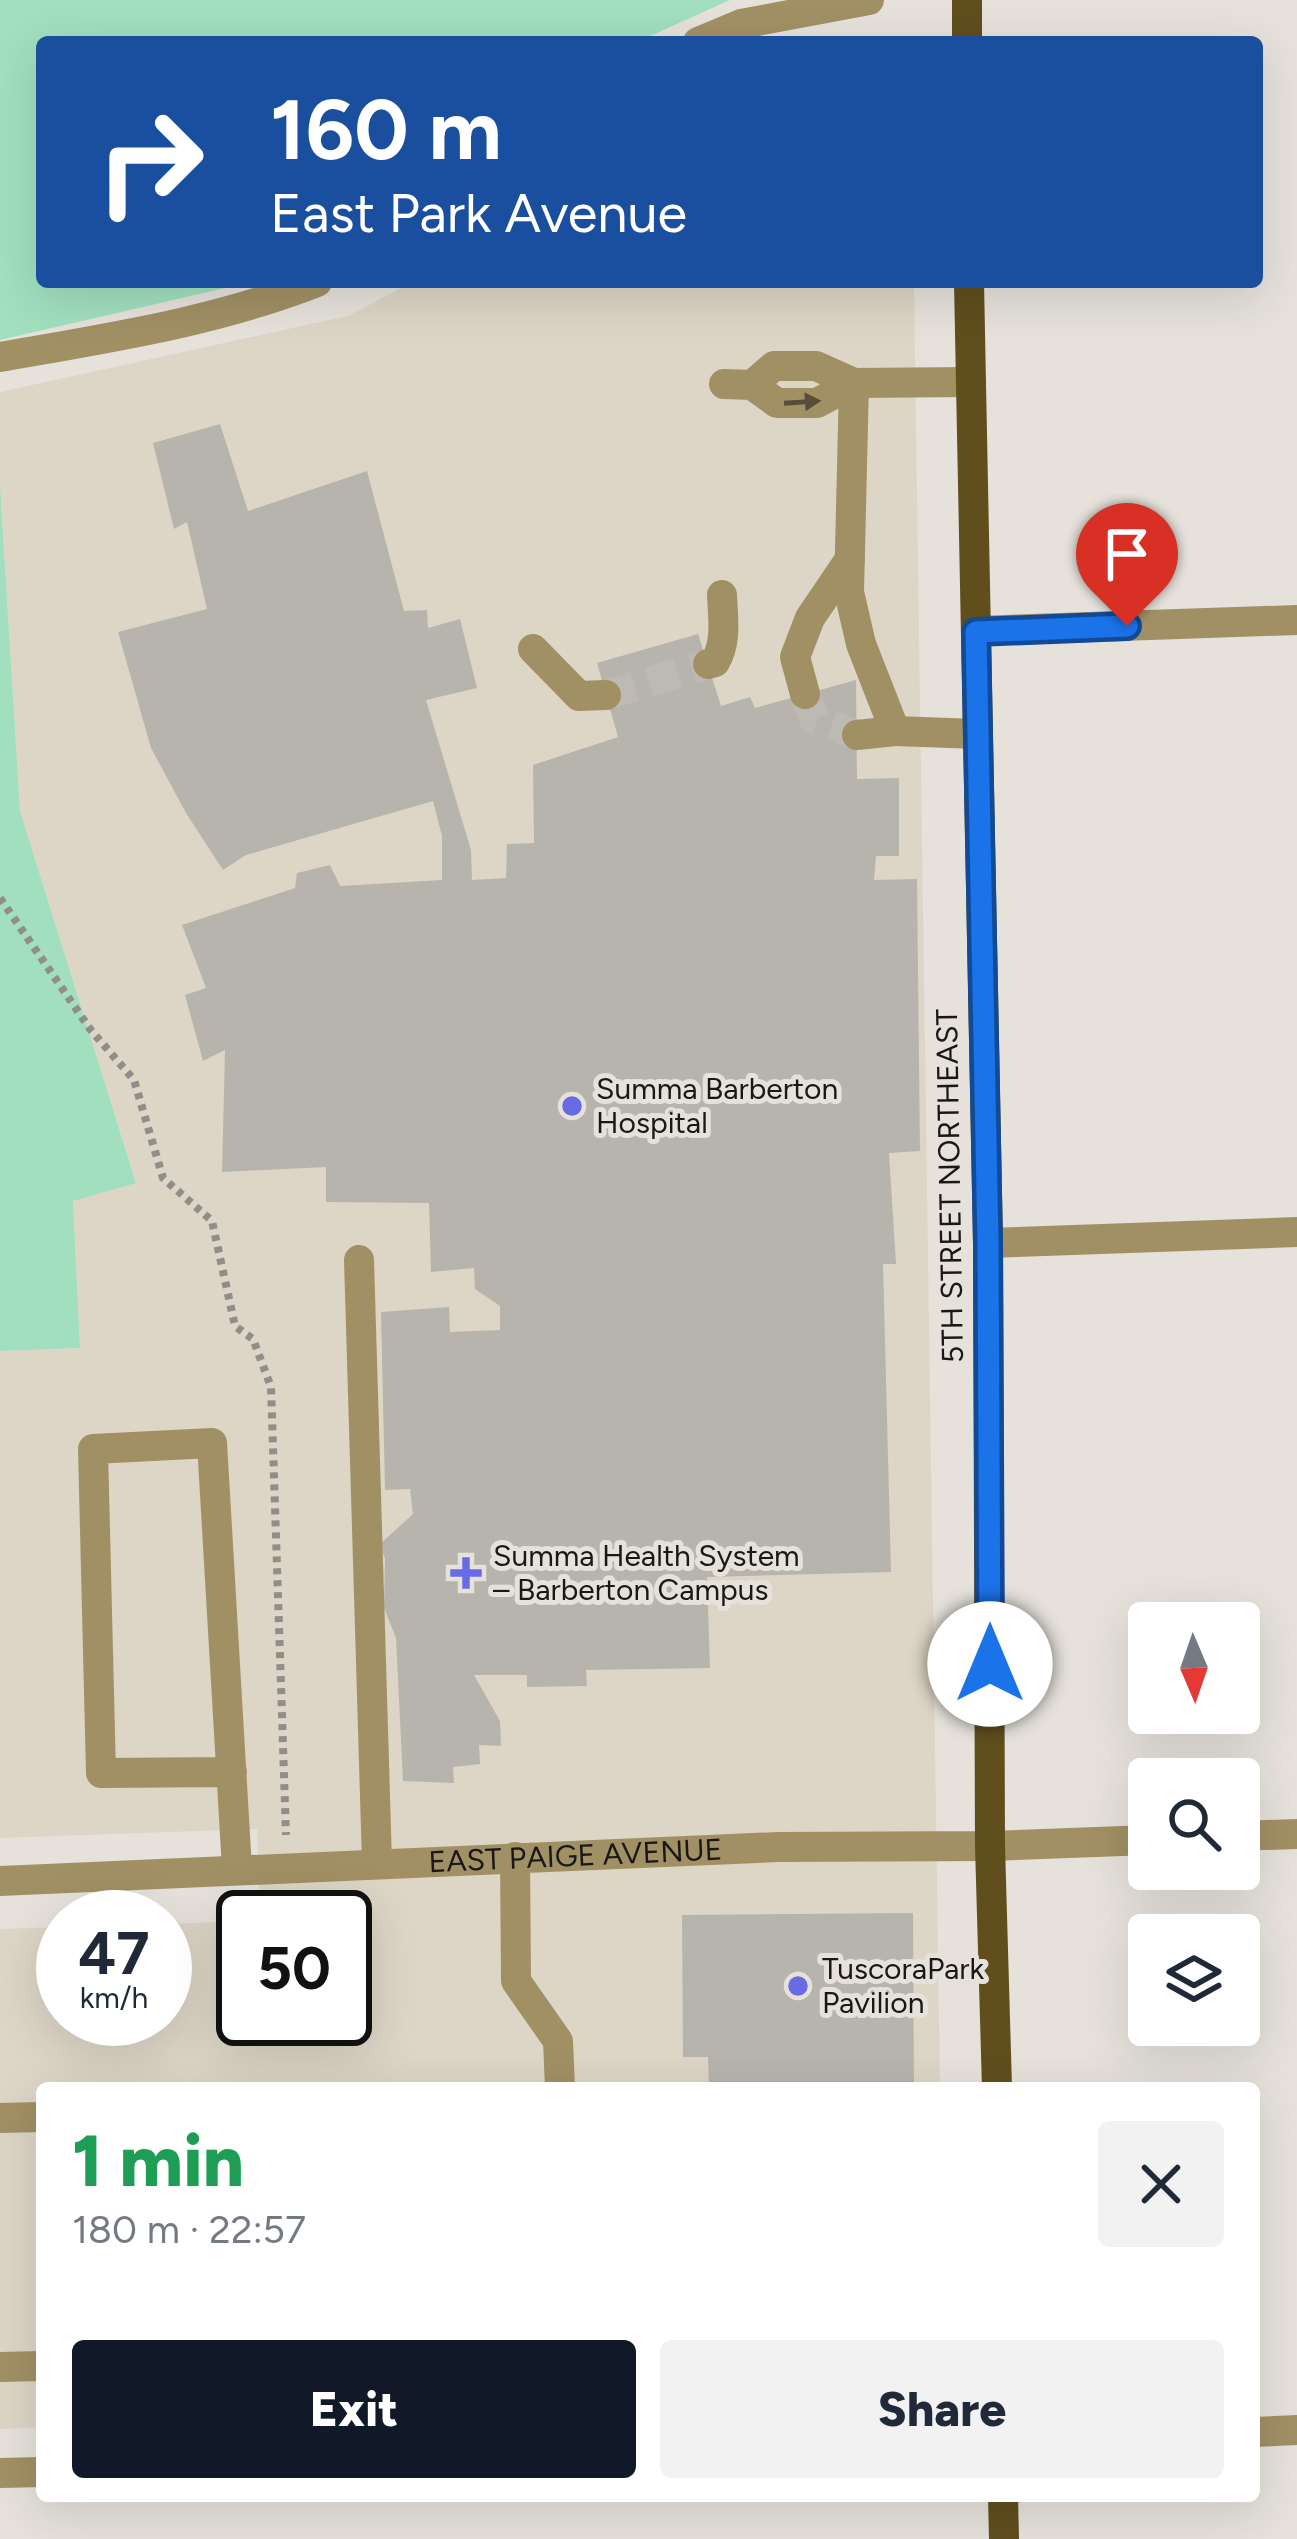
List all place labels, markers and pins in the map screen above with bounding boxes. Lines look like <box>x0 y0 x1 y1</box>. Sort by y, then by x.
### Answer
pin <box>1076 503 1178 626</box>
place label: Summa Barberton Hospital <box>596 1070 838 1141</box>
marker: Summa Barberton Hospital <box>559 1093 585 1119</box>
place label: Summa Health System – Barberton Campus <box>493 1537 800 1608</box>
marker: Summa Health System – Barberton Campus <box>450 1557 482 1589</box>
place label: TuscoraPark Pavilion <box>822 1950 984 2021</box>
marker: TuscoraPark Pavilion <box>785 1973 811 1999</box>

